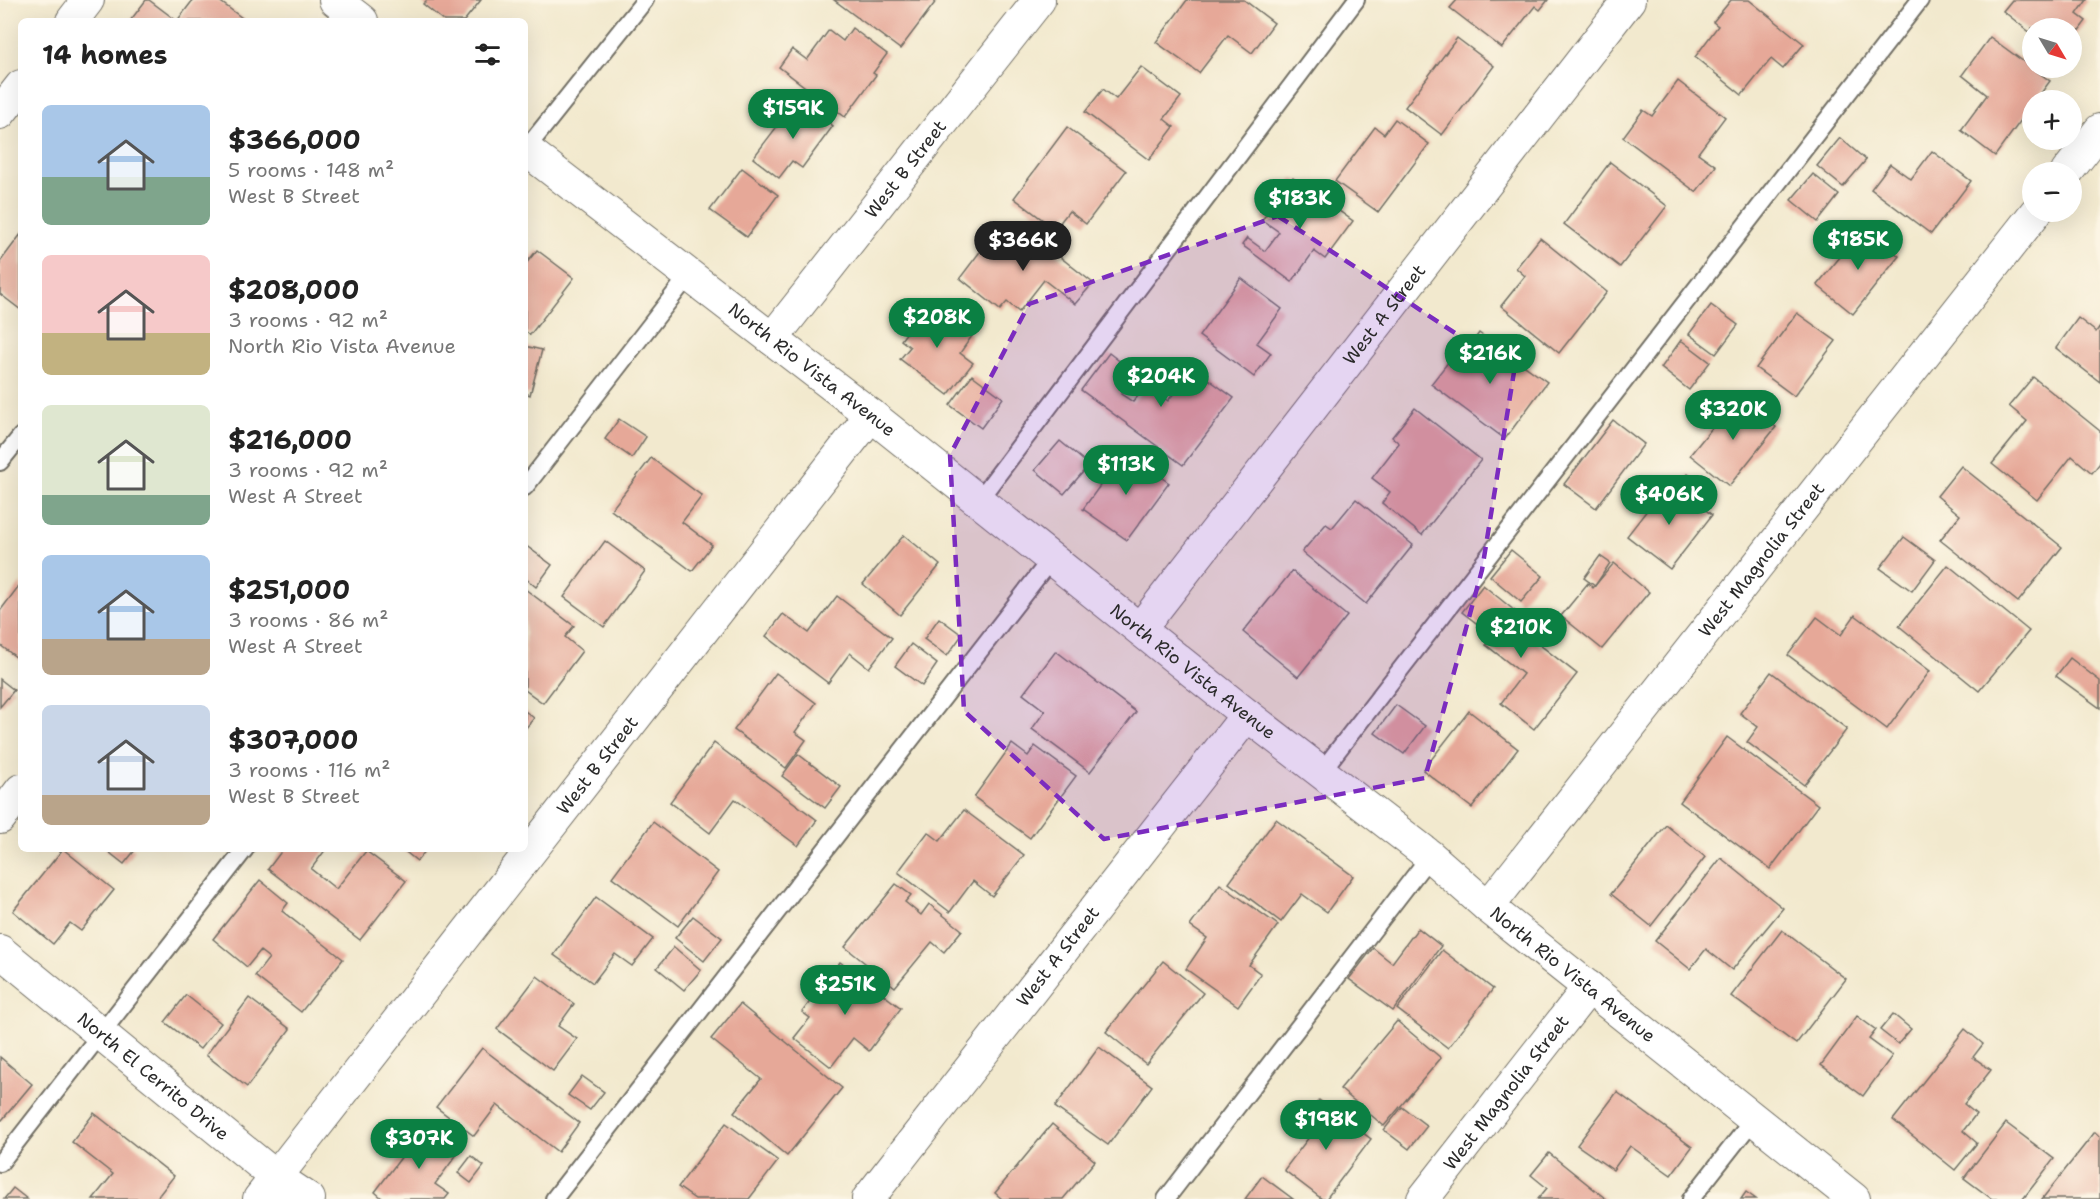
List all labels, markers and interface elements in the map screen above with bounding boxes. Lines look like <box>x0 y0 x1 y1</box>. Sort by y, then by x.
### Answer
north arrow <box>2022 18 2082 78</box>
map controls <box>2022 18 2082 222</box>
text: 14 homes <box>42 37 168 72</box>
icon: filters <box>471 38 504 71</box>
pin: $159K <box>751 89 835 140</box>
button: + <box>2022 90 2082 150</box>
text: $159K <box>762 95 824 121</box>
street label: West B Street <box>859 115 952 223</box>
text: $366,000 <box>228 122 361 157</box>
icon: home <box>90 129 162 201</box>
text: 5 rooms · 148 m² <box>228 157 394 183</box>
button: − <box>2022 162 2082 222</box>
pin: $183K <box>1258 179 1342 230</box>
text: West B Street <box>228 183 360 209</box>
text: $183K <box>1268 185 1332 211</box>
pin: $185K <box>1816 220 1900 271</box>
pin: $366K <box>981 221 1065 272</box>
text: $185K <box>1827 226 1889 252</box>
text: $366K <box>988 227 1058 253</box>
street label: West A Street <box>1338 259 1431 370</box>
text: $208,000 <box>228 272 359 307</box>
icon: home <box>90 279 162 351</box>
street label: North Rio Vista Avenue <box>723 298 901 442</box>
pin: $208K <box>895 298 979 349</box>
text: $208K <box>903 304 971 330</box>
text: 3 rooms · 92 m² <box>228 307 388 333</box>
text: North Rio Vista Avenue <box>228 333 456 359</box>
pin: $216K <box>1448 334 1532 385</box>
text: $216K <box>1459 340 1521 366</box>
pin: $204K <box>1119 357 1203 408</box>
text: $204K <box>1127 363 1195 389</box>
pin: $320K <box>1691 390 1775 441</box>
text: $320K <box>1699 396 1767 422</box>
text: $216,000 <box>228 422 352 457</box>
icon: home <box>90 429 162 501</box>
pin: $113K <box>1084 445 1168 496</box>
text: $113K <box>1097 451 1155 477</box>
text: 3 rooms · 92 m² <box>228 457 388 483</box>
pin: $406K <box>1627 475 1711 526</box>
street label: West Magnolia Street <box>1693 478 1830 642</box>
text: $406K <box>1634 481 1704 507</box>
text: West A Street <box>228 483 363 509</box>
text: $251,000 <box>228 572 350 607</box>
icon: home <box>90 579 162 651</box>
street label: North Rio Vista Avenue <box>1105 598 1281 745</box>
text: 3 rooms · 86 m² <box>228 607 388 633</box>
pin: $210K <box>1479 608 1563 659</box>
text: $210K <box>1490 614 1552 640</box>
text: West A Street <box>228 633 363 659</box>
street label: West B Street <box>551 711 644 820</box>
text: $307,000 <box>228 722 358 757</box>
icon: home <box>90 729 162 801</box>
text: 3 rooms · 116 m² <box>228 757 390 783</box>
text: West B Street <box>228 783 360 809</box>
street label: West A Street <box>1011 901 1105 1012</box>
street label: North Rio Vista Avenue <box>1485 901 1660 1048</box>
pin: $251K <box>803 965 887 1016</box>
text: $251K <box>814 971 876 997</box>
street label: North El Cerrito Drive <box>72 1007 234 1146</box>
street label: West Magnolia Street <box>1438 1010 1575 1175</box>
pin: $198K <box>1284 1100 1368 1151</box>
text: $198K <box>1294 1106 1358 1132</box>
pin: $307K <box>377 1119 461 1170</box>
text: $307K <box>385 1125 453 1151</box>

